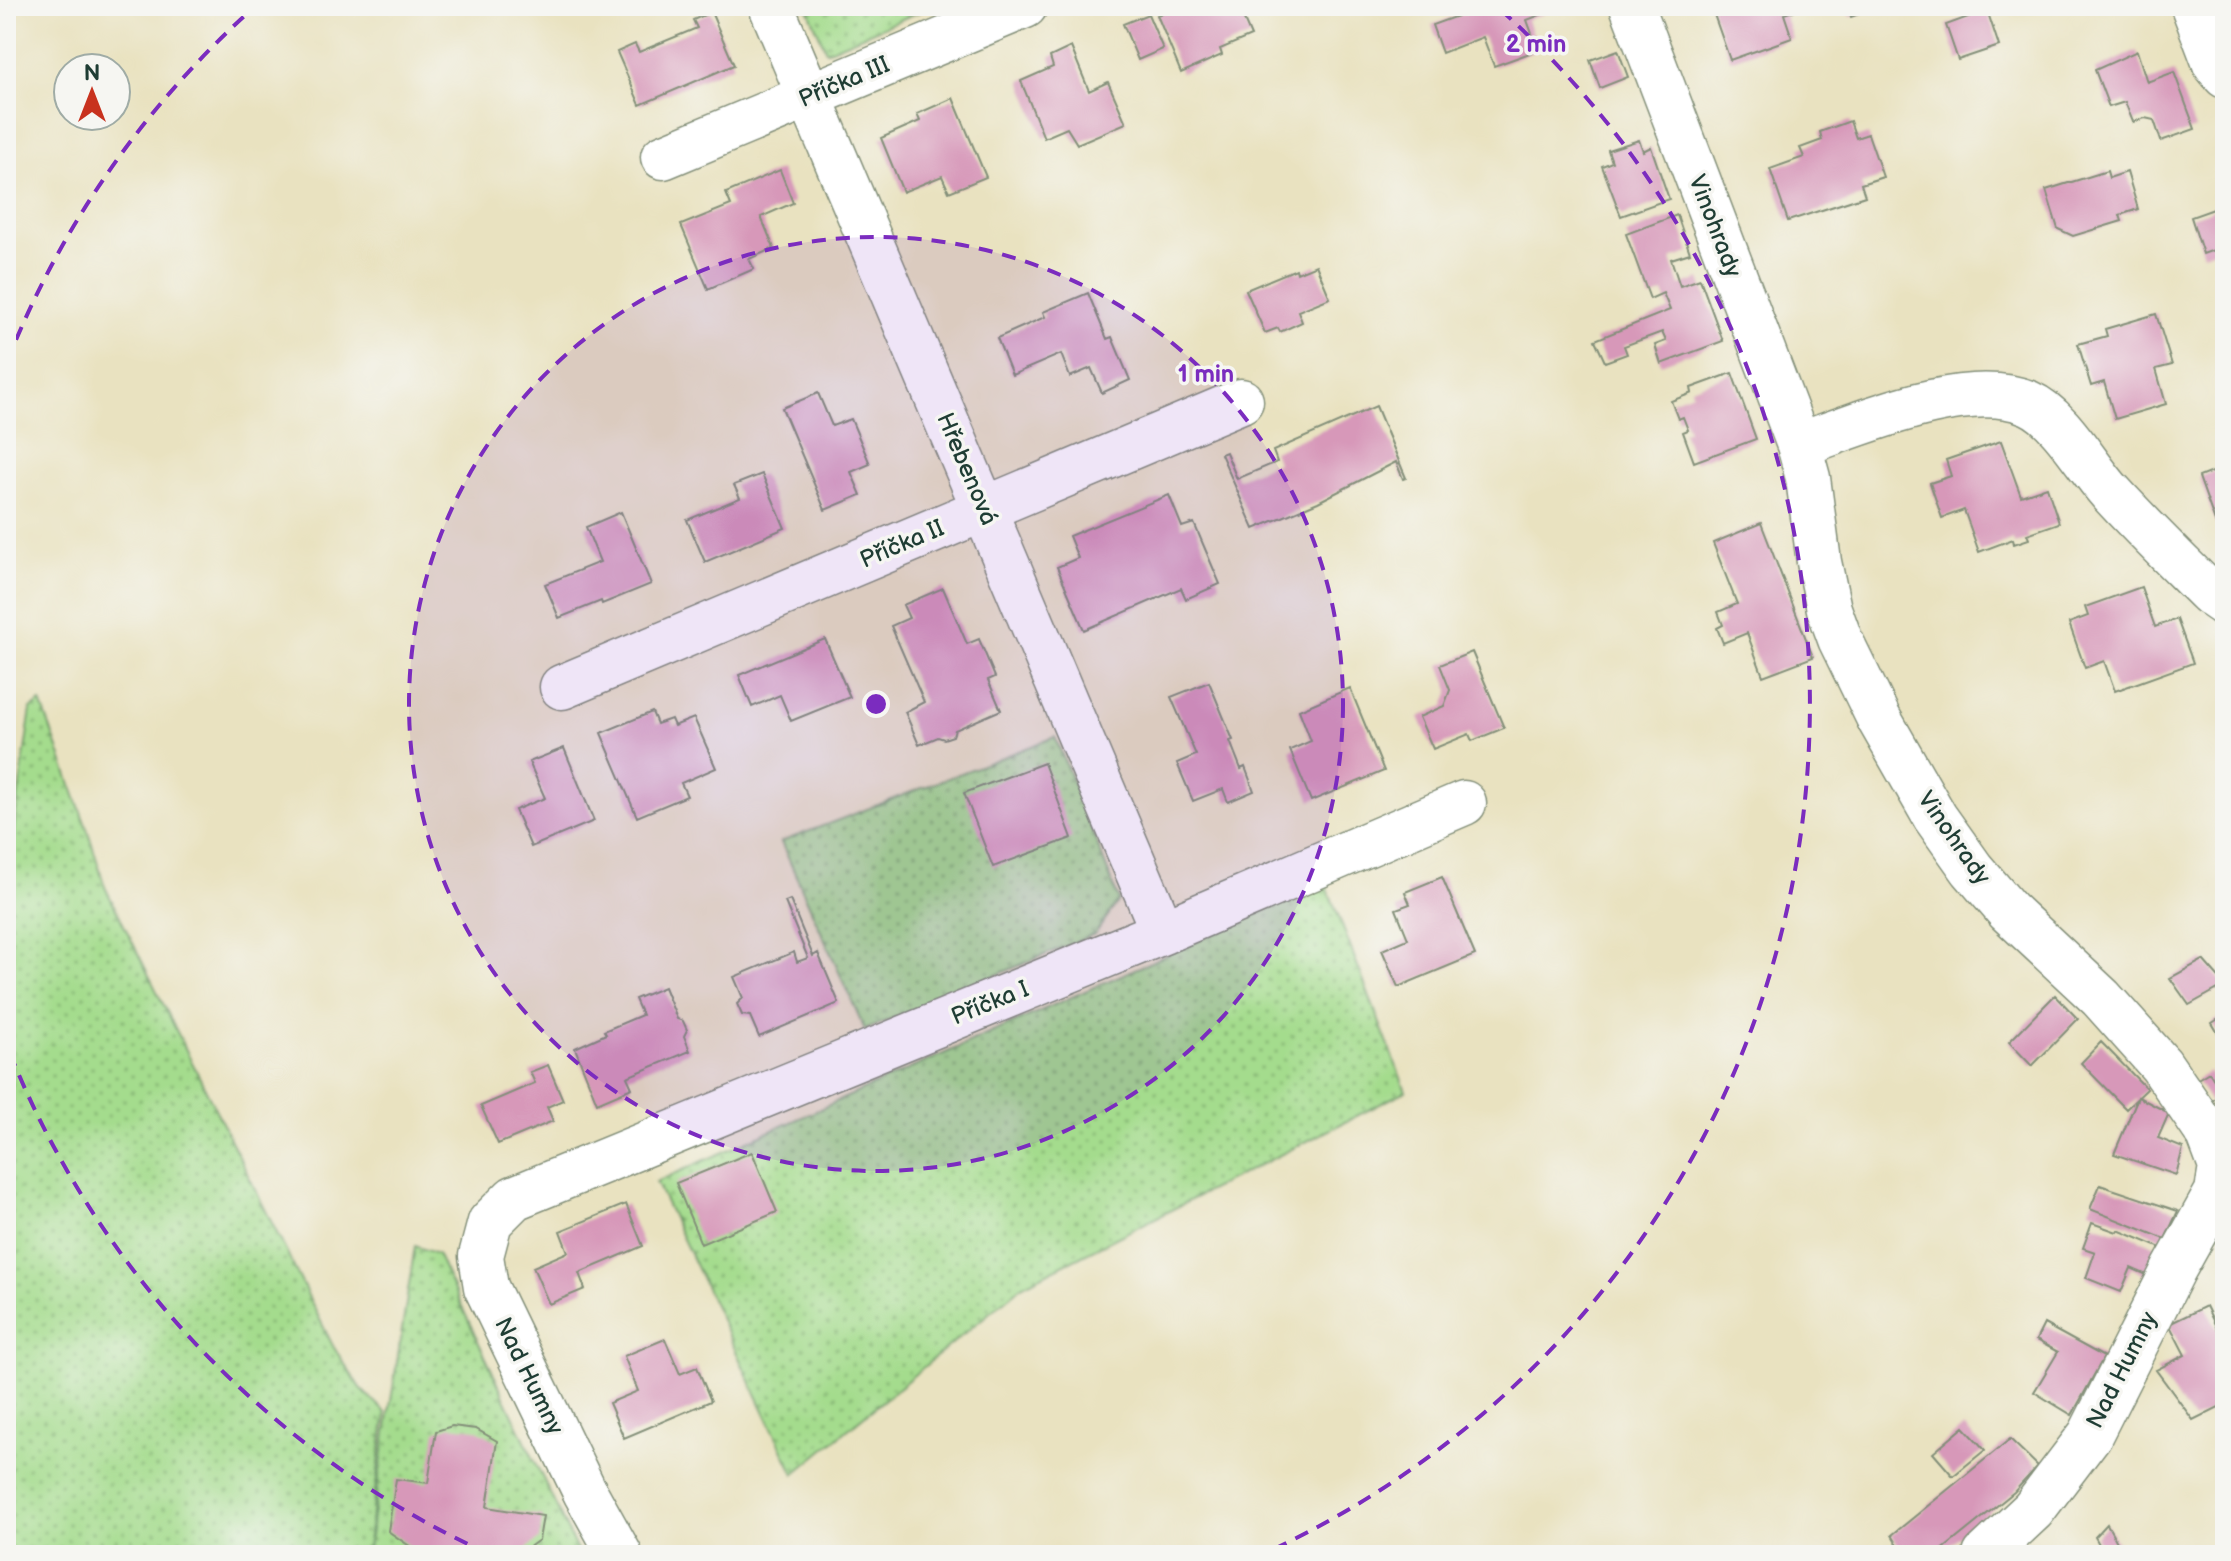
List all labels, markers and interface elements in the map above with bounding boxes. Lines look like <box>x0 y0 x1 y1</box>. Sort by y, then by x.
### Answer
text: 2 min <box>1506 30 1566 59</box>
street label: Příčka III <box>794 50 894 114</box>
north arrow <box>52 52 132 132</box>
text: N <box>84 60 100 87</box>
street label: Vinohrady <box>1682 171 1748 281</box>
text: 1 min <box>1178 360 1234 389</box>
street label: Hřebenová <box>930 408 1004 530</box>
street label: Příčka II <box>856 513 948 575</box>
centre of rings <box>862 690 890 718</box>
street label: Vinohrady <box>1911 786 1997 890</box>
street label: Příčka I <box>947 974 1033 1032</box>
street label: Nad Humny <box>2080 1307 2164 1433</box>
street label: Nad Humny <box>488 1313 570 1440</box>

